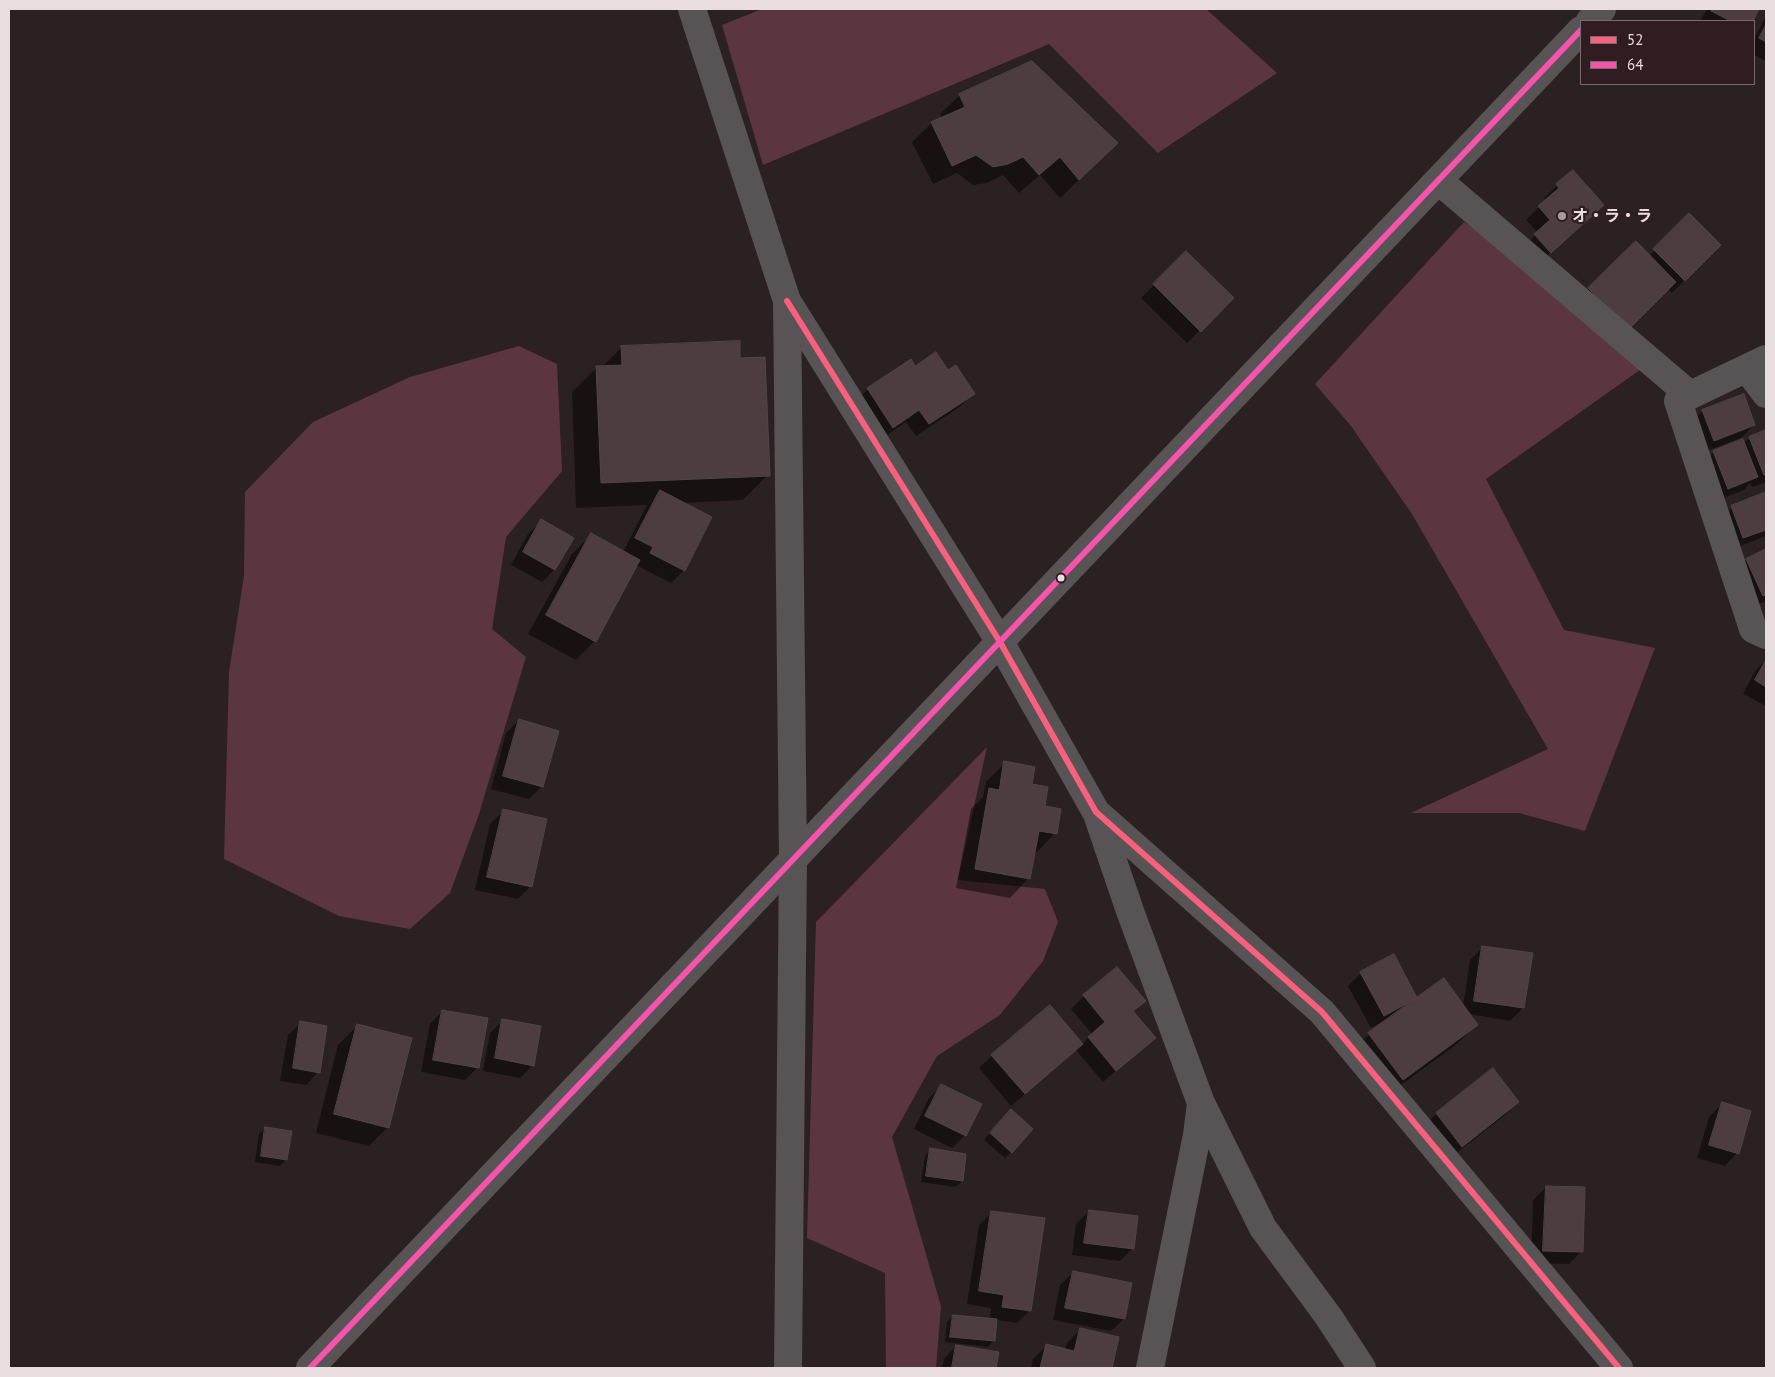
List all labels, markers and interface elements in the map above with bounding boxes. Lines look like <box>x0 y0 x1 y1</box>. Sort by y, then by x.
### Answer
legend <box>1580 20 1755 85</box>
text: 52 <box>1627 30 1643 49</box>
text: 64 <box>1627 55 1643 74</box>
place label: オ・ラ・ラ <box>1572 206 1652 226</box>
marker: オ・ラ・ラ <box>1556 210 1568 222</box>
unlabelled marker <box>1056 573 1066 583</box>

